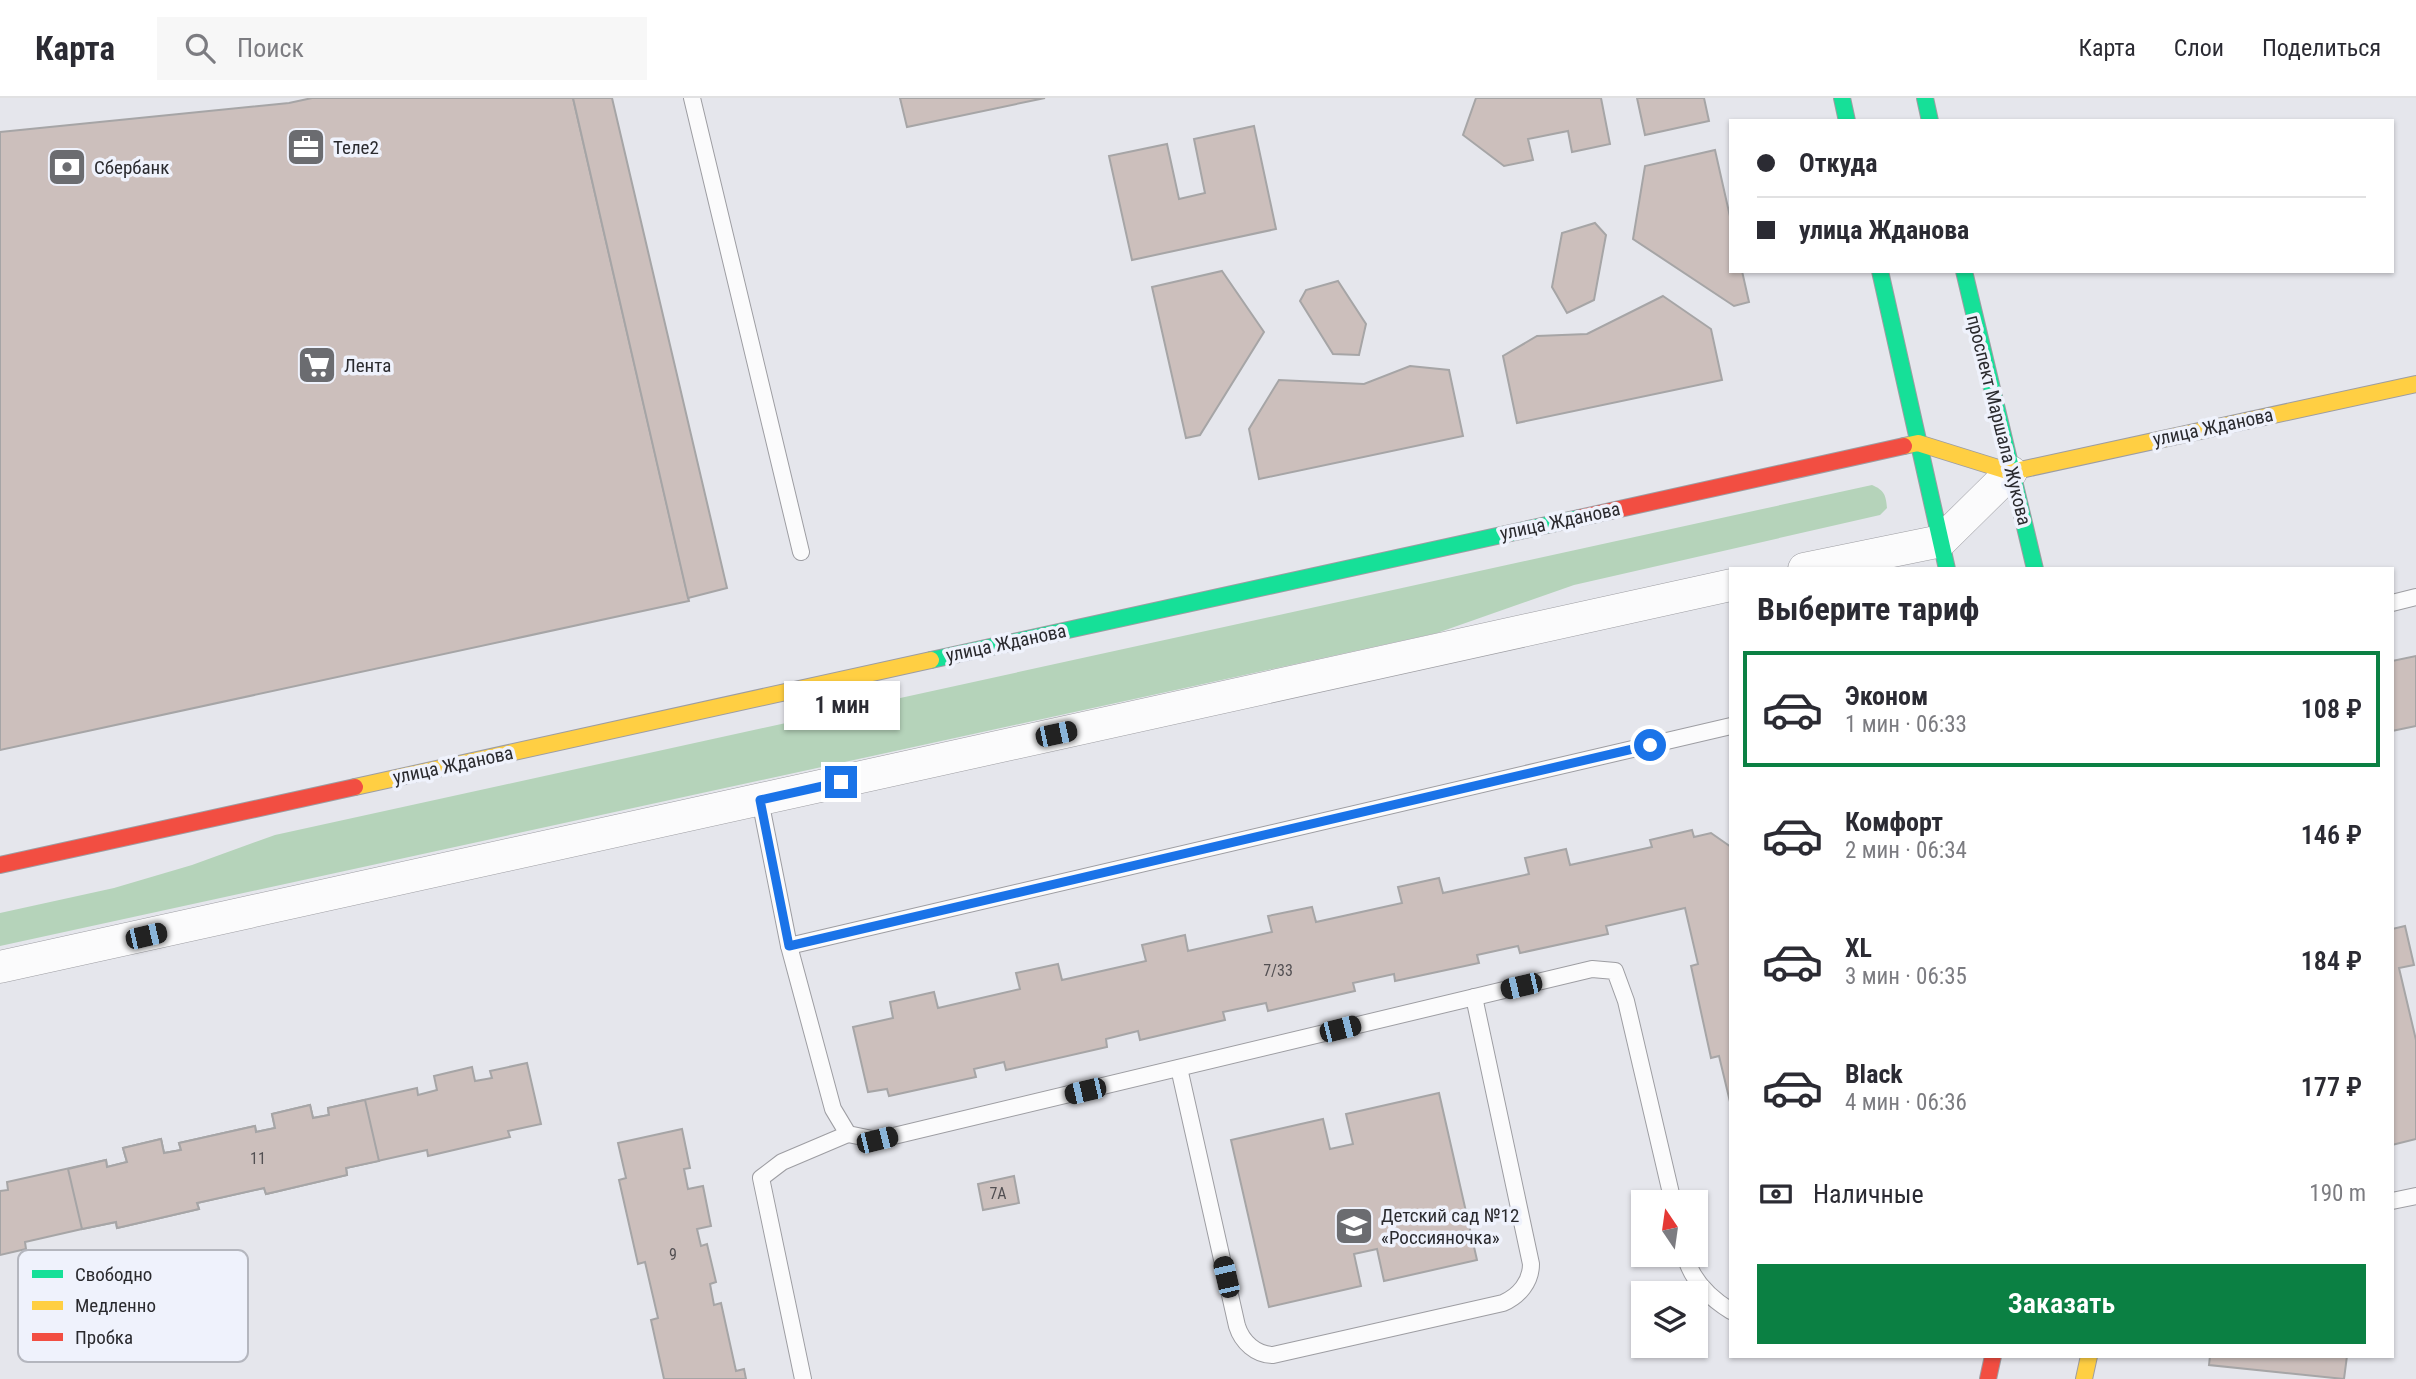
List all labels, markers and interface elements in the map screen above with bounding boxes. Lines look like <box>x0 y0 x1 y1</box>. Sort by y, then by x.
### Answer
search box <box>157 17 647 80</box>
text: Карта <box>35 29 115 68</box>
icon: search <box>181 29 219 67</box>
text: Поиск <box>237 33 304 63</box>
text: Карта <box>2078 34 2136 62</box>
text: Слои <box>2174 34 2224 62</box>
text: Поделиться <box>2262 34 2381 62</box>
office icon: Теле2 <box>285 126 327 168</box>
place label: Теле2 <box>333 136 379 159</box>
bank icon: Сбербанк <box>46 146 88 188</box>
text: Откуда <box>1799 148 1877 178</box>
place label: Сбербанк <box>94 156 169 179</box>
text: улица Жданова <box>1799 215 1969 245</box>
street label: проспект Маршала Жукова <box>1962 313 2036 527</box>
supermarket icon: Лента <box>296 344 338 386</box>
place label: Лента <box>344 354 391 377</box>
street label: улица Жданова <box>2151 403 2275 451</box>
street label: улица Жданова <box>1498 497 1622 545</box>
text: Выберите тариф <box>1757 590 1979 628</box>
street label: улица Жданова <box>944 619 1068 667</box>
icon: car <box>1761 678 1824 741</box>
callout: 1 мин <box>783 680 899 730</box>
text: Эконом <box>1845 681 1928 711</box>
text: 1 мин <box>814 692 870 719</box>
text: 108 ₽ <box>2301 694 2362 724</box>
text: 1 мин · 06:33 <box>1845 711 1967 738</box>
car <box>1034 719 1079 749</box>
route start <box>1634 729 1666 761</box>
street label: улица Жданова <box>391 741 515 789</box>
route end <box>825 766 857 798</box>
icon: car <box>1761 804 1824 867</box>
text: Комфорт <box>1845 807 1943 837</box>
text: 146 ₽ <box>2301 820 2362 850</box>
text: 2 мин · 06:34 <box>1845 837 1967 864</box>
car <box>124 921 169 951</box>
icon: car <box>1761 930 1824 993</box>
text: XL <box>1845 933 1872 963</box>
text: 184 ₽ <box>2301 946 2362 976</box>
house number: 7/33 <box>1263 961 1293 980</box>
text: 3 мин · 06:35 <box>1845 963 1967 990</box>
car <box>1499 971 1544 1001</box>
car <box>1318 1014 1363 1044</box>
icon: car <box>1761 1056 1824 1119</box>
text: Black <box>1845 1059 1903 1089</box>
text: 177 ₽ <box>2301 1072 2362 1102</box>
car <box>1063 1076 1108 1106</box>
text: 4 мин · 06:36 <box>1845 1089 1967 1116</box>
car <box>855 1125 900 1155</box>
house number: 11 <box>250 1149 266 1168</box>
icon: cash <box>1757 1175 1795 1213</box>
text: Наличные <box>1813 1179 1924 1209</box>
text: 190 m <box>2309 1180 2366 1207</box>
house number: 7А <box>989 1184 1007 1203</box>
north arrow <box>1631 1190 1708 1267</box>
map controls <box>1631 1190 1708 1358</box>
place label: Детский сад №12 «Россияночка» <box>1381 1204 1519 1249</box>
school or university icon: Детский сад №12 «Россияночка» <box>1333 1205 1375 1247</box>
house number: 9 <box>669 1245 677 1264</box>
legend <box>18 1250 248 1362</box>
car <box>1212 1254 1241 1300</box>
text: Свободно <box>75 1263 152 1286</box>
button: Заказать <box>1757 1264 2366 1344</box>
button: layers <box>1631 1281 1708 1358</box>
text: Медленно <box>75 1294 156 1317</box>
text: Пробка <box>75 1326 133 1349</box>

